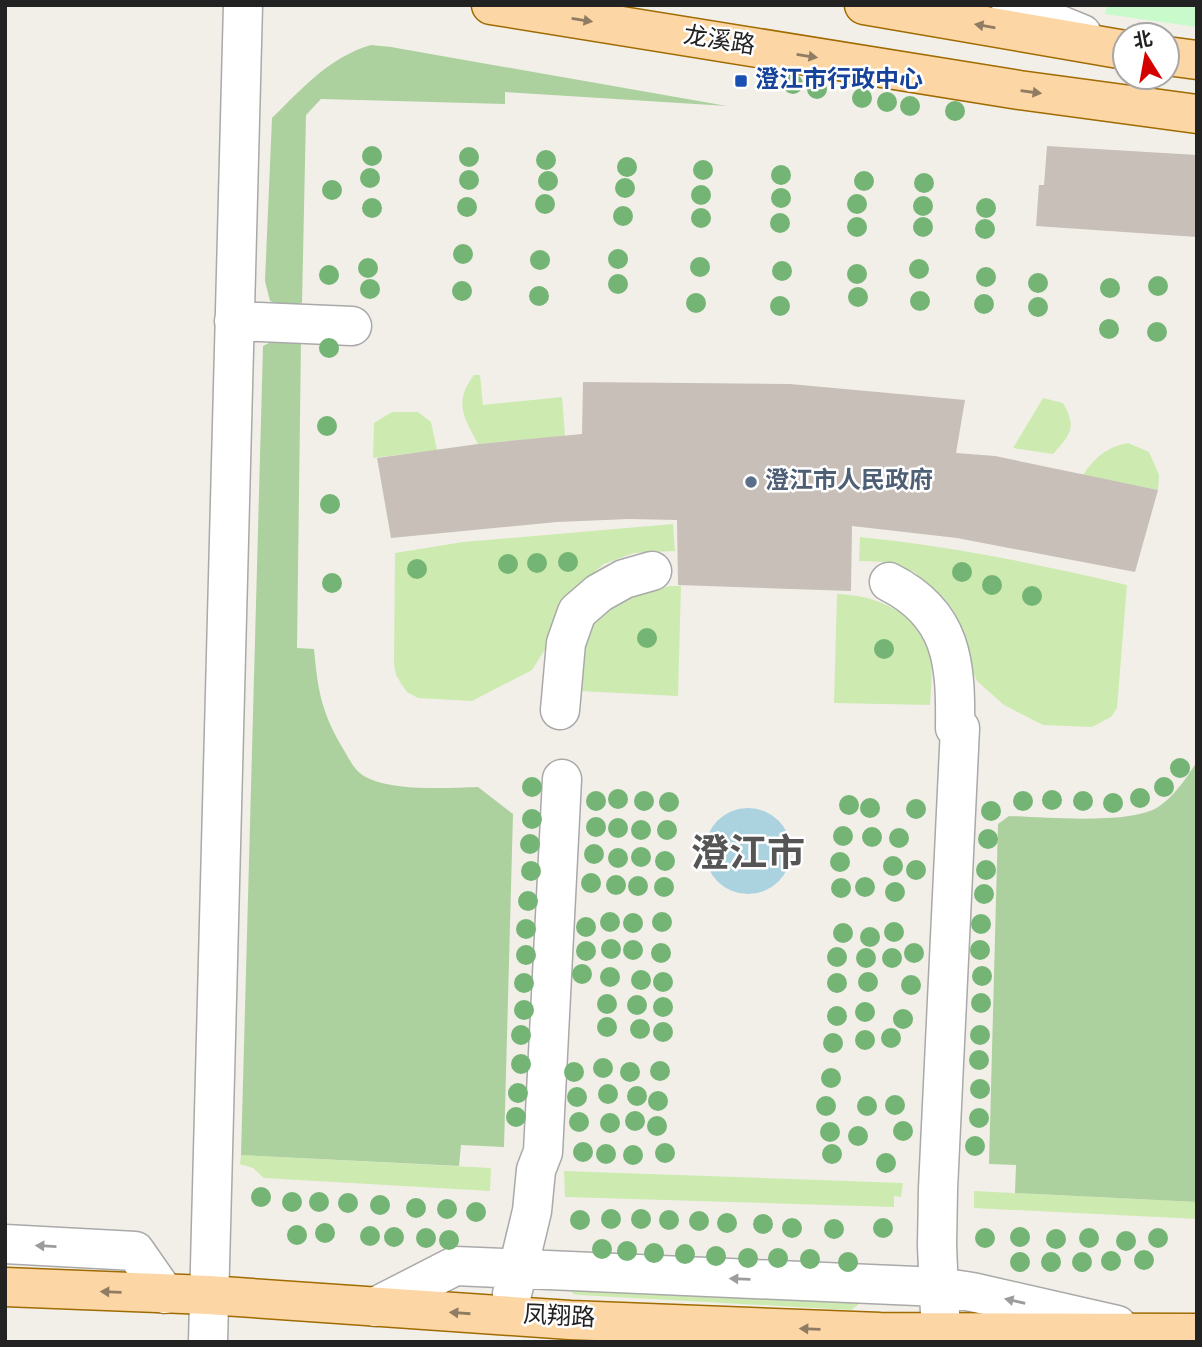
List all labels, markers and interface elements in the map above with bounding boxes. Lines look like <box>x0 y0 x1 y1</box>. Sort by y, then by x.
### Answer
one-way arrow <box>571 15 593 26</box>
one-way arrow <box>974 20 996 31</box>
north arrow <box>1111 21 1181 91</box>
street label: 龙溪路 <box>681 22 757 62</box>
text: 北 <box>1132 28 1155 55</box>
one-way arrow <box>796 51 818 62</box>
place label: 澄江市行政中心 <box>755 66 923 96</box>
marker: 澄江市行政中心 <box>733 73 749 89</box>
one-way arrow <box>1021 87 1043 98</box>
place label: 澄江市人民政府 <box>765 467 933 497</box>
marker: 澄江市人民政府 <box>743 474 759 490</box>
district label: 澄江市 <box>691 832 805 881</box>
one-way arrow <box>35 1241 57 1252</box>
one-way arrow <box>729 1273 751 1284</box>
one-way arrow <box>100 1286 122 1297</box>
one-way arrow <box>1004 1296 1026 1307</box>
street label: 凤翔路 <box>522 1301 596 1335</box>
one-way arrow <box>449 1307 471 1318</box>
one-way arrow <box>799 1323 821 1334</box>

